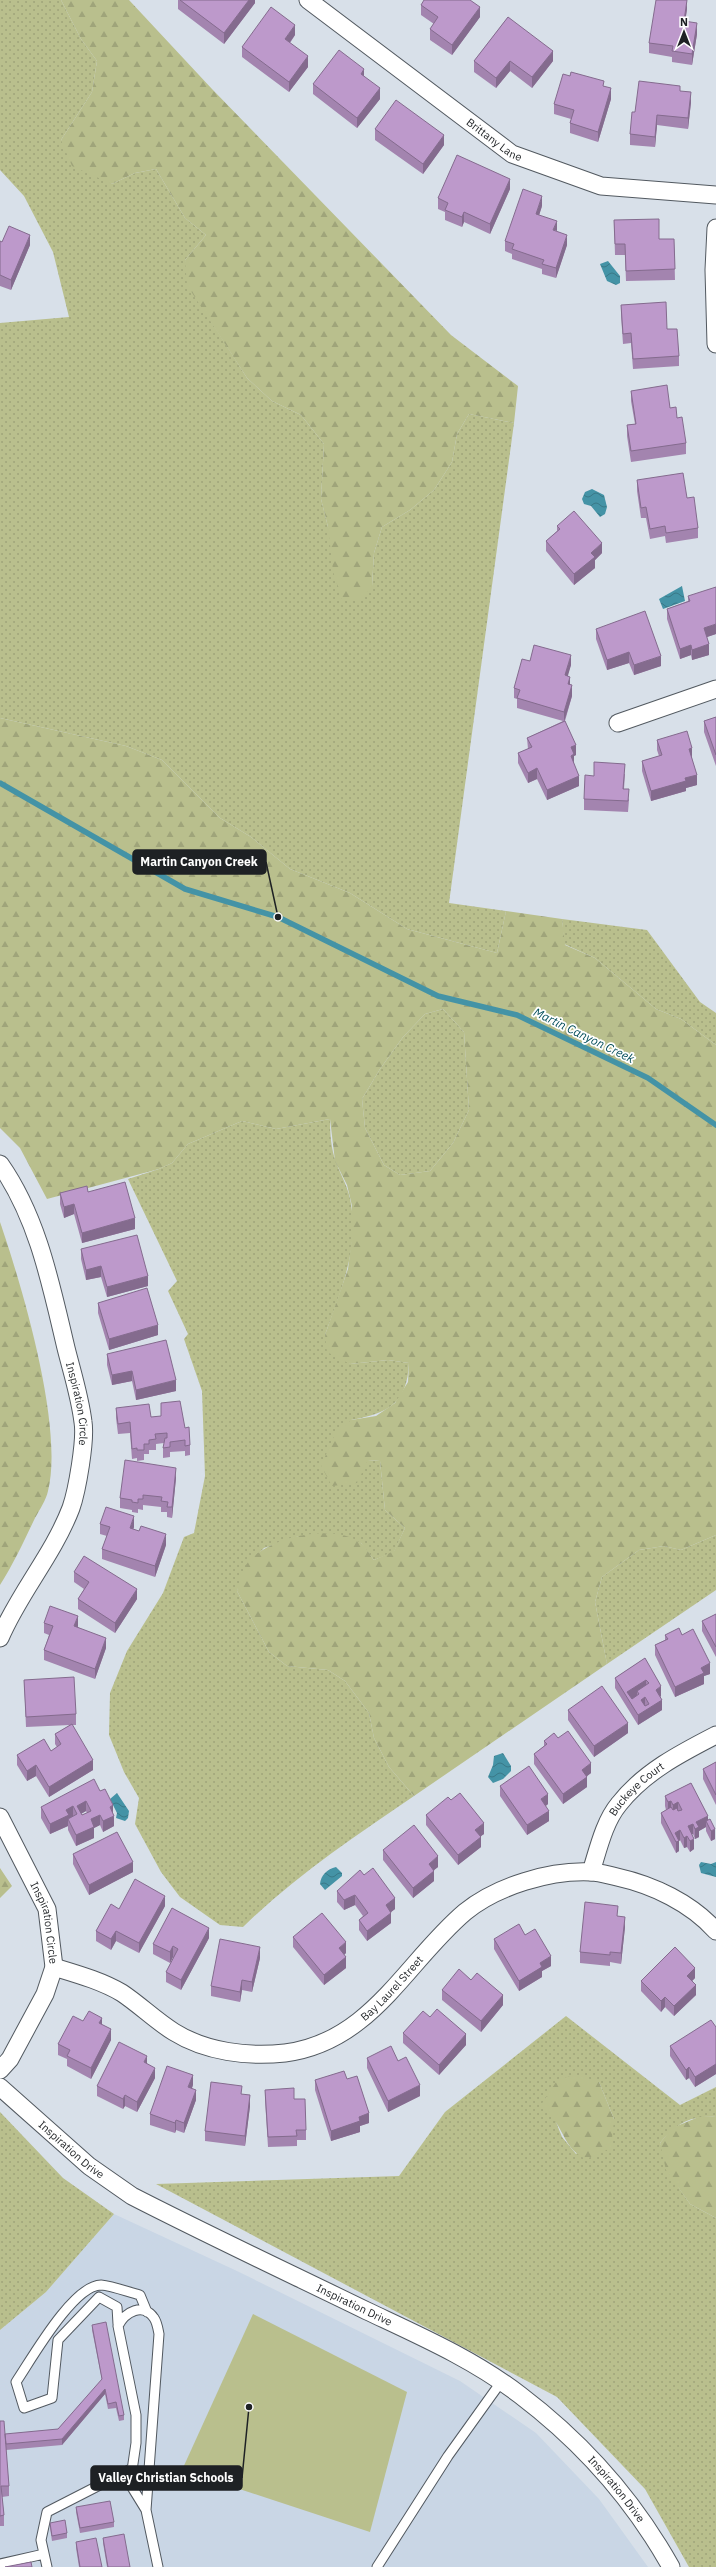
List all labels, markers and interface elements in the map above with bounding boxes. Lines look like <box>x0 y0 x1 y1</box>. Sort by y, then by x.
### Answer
north arrow <box>664 12 704 52</box>
text: N <box>680 15 688 29</box>
street label: Brittany Lane <box>464 115 524 164</box>
callout: Martin Canyon Creek <box>133 850 266 874</box>
text: Martin Canyon Creek <box>140 854 258 869</box>
water label: Martin Canyon Creek <box>531 1004 637 1066</box>
street label: Inspiration Circle <box>63 1360 91 1446</box>
street label: Buckeye Court <box>606 1759 667 1818</box>
street label: Inspiration Circle <box>27 1879 61 1965</box>
street label: Bay Laurel Street <box>358 1953 426 2024</box>
street label: Inspiration Drive <box>36 2118 107 2182</box>
street label: Inspiration Drive <box>314 2281 394 2329</box>
street label: Inspiration Drive <box>585 2453 648 2525</box>
callout: Valley Christian Schools <box>91 2466 242 2490</box>
text: Valley Christian Schools <box>98 2470 234 2485</box>

